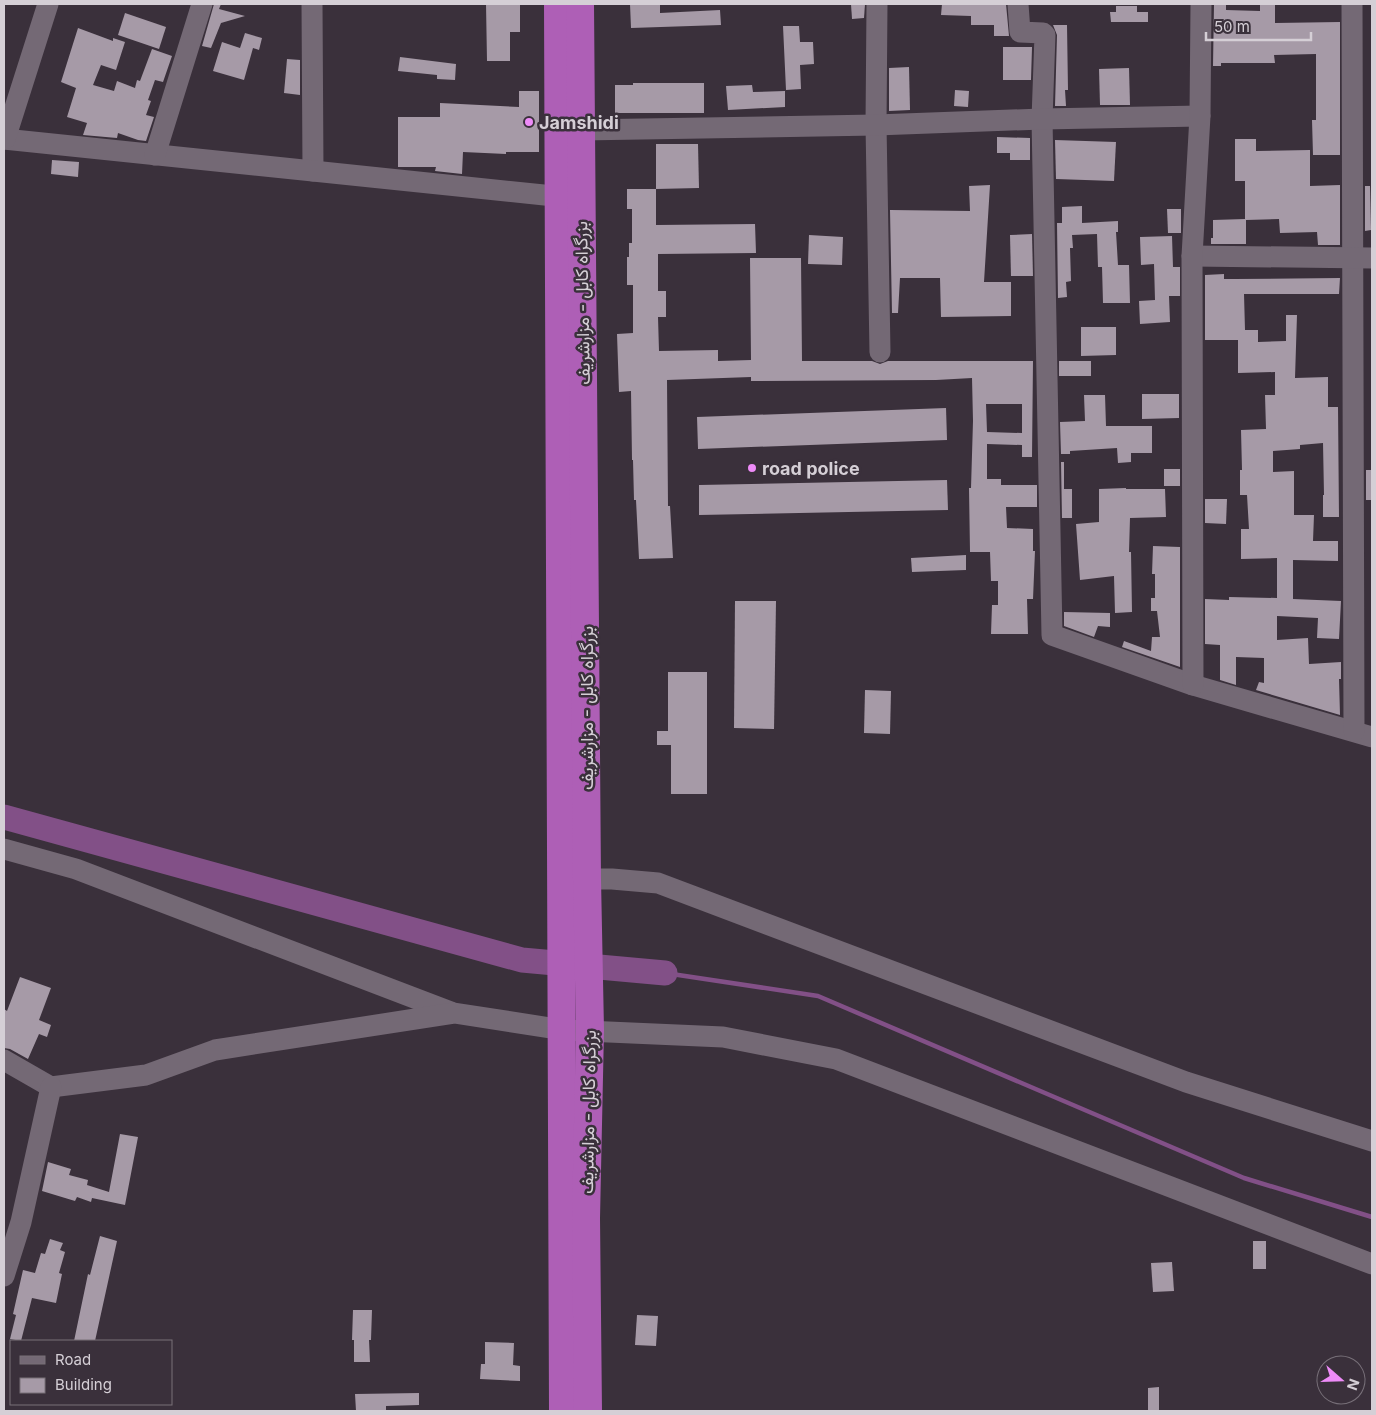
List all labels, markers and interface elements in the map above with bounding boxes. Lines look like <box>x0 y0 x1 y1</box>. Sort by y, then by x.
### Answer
scale bar <box>1206 10 1311 42</box>
text: 50 m <box>1214 17 1250 36</box>
place label: Jamshidi <box>539 112 619 133</box>
marker: Jamshidi <box>523 116 535 128</box>
street label: بزرگراه کابل - مزارشریف <box>570 221 595 385</box>
place label: road police <box>762 458 860 479</box>
marker: road police <box>746 462 758 474</box>
street label: بزرگراه کابل - مزارشریف <box>576 626 598 790</box>
street label: بزرگراه کابل - مزارشریف <box>576 1030 601 1194</box>
legend <box>10 1340 172 1405</box>
text: Road <box>55 1350 91 1369</box>
north arrow <box>1316 1355 1366 1405</box>
text: Building <box>55 1375 112 1394</box>
text: N <box>1344 1377 1363 1393</box>

